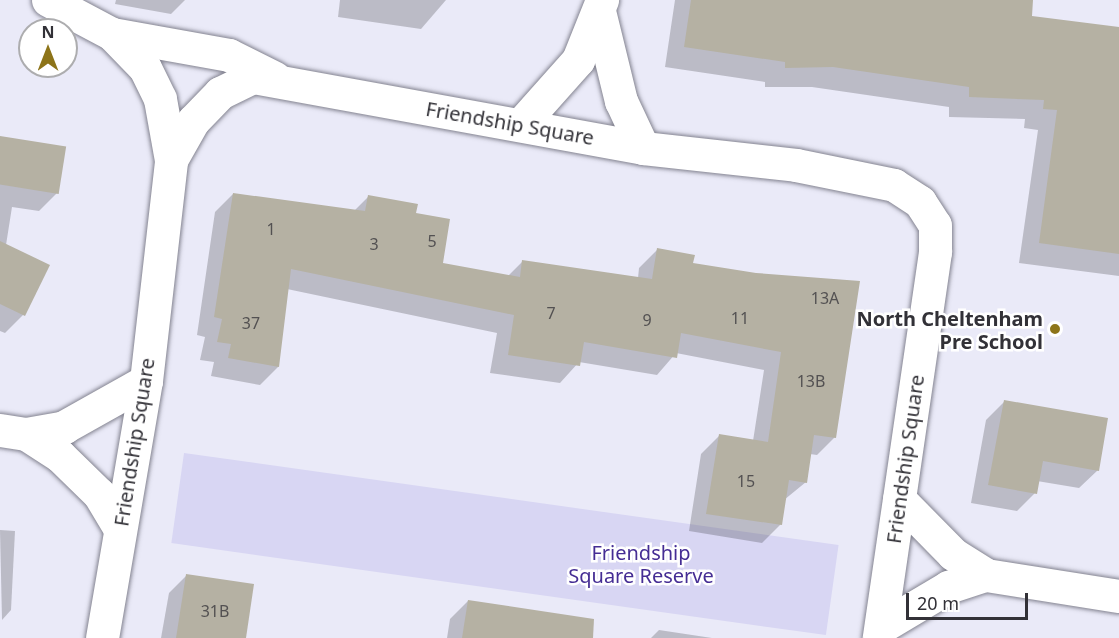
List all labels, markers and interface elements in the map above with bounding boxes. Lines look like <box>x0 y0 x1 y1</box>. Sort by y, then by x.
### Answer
north arrow <box>18 18 78 78</box>
text: N <box>41 21 55 43</box>
street label: Friendship Square <box>424 96 596 150</box>
house number: 1 <box>266 219 276 239</box>
house number: 5 <box>427 231 437 251</box>
house number: 3 <box>369 234 379 254</box>
house number: 13A <box>811 288 839 308</box>
house number: 7 <box>546 303 556 323</box>
place label: North Cheltenham Pre School <box>857 306 1043 353</box>
house number: 11 <box>731 308 749 328</box>
house number: 9 <box>642 310 652 330</box>
house number: 37 <box>242 313 260 333</box>
marker: North Cheltenham Pre School <box>1048 322 1062 336</box>
street label: Friendship Square <box>109 356 159 528</box>
house number: 13B <box>797 371 825 391</box>
street label: Friendship Square <box>881 373 929 545</box>
house number: 15 <box>737 471 755 491</box>
park label: Friendship Square Reserve <box>568 541 714 588</box>
scale bar <box>909 581 1030 619</box>
text: 20 m <box>917 591 959 615</box>
house number: 31B <box>201 601 229 621</box>

